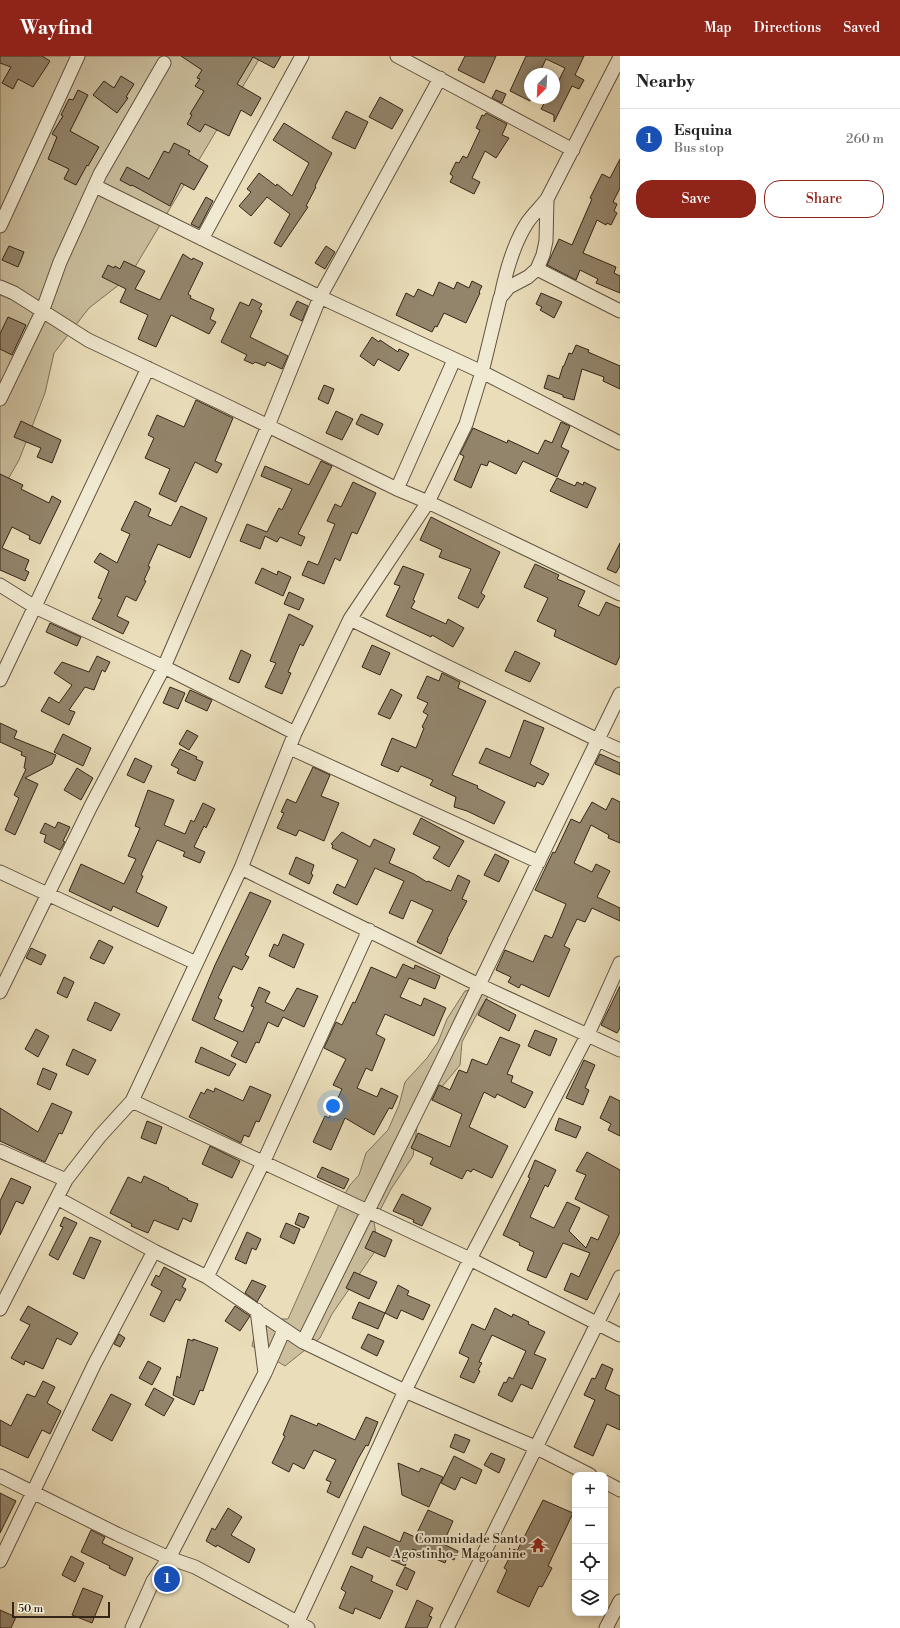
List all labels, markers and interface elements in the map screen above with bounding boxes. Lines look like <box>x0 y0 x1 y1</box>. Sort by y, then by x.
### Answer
text: Wayfind <box>20 16 93 40</box>
text: Map <box>704 19 732 37</box>
text: Directions <box>754 19 821 37</box>
text: Saved <box>843 19 880 37</box>
north arrow <box>524 68 560 104</box>
text: Nearby <box>636 71 695 93</box>
text: Esquina <box>674 121 732 140</box>
text: 1 <box>646 131 652 147</box>
text: 260 m <box>846 131 884 147</box>
text: Bus stop <box>674 140 724 156</box>
button: Save <box>636 180 756 218</box>
button: Share <box>764 180 884 218</box>
your location <box>323 1096 343 1116</box>
map controls <box>572 1472 608 1616</box>
button: + <box>572 1472 608 1508</box>
button: − <box>572 1508 608 1544</box>
place label: Comunidade Santo Agostinho- Magoanine <box>391 1531 526 1562</box>
temple icon: Comunidade Santo Agostinho- Magoanine <box>529 1536 547 1554</box>
button: locate <box>572 1544 608 1580</box>
pin: 1 <box>154 1564 180 1594</box>
button: layers <box>572 1580 608 1616</box>
scale bar <box>12 1600 110 1619</box>
text: 50 m <box>18 1602 43 1616</box>

